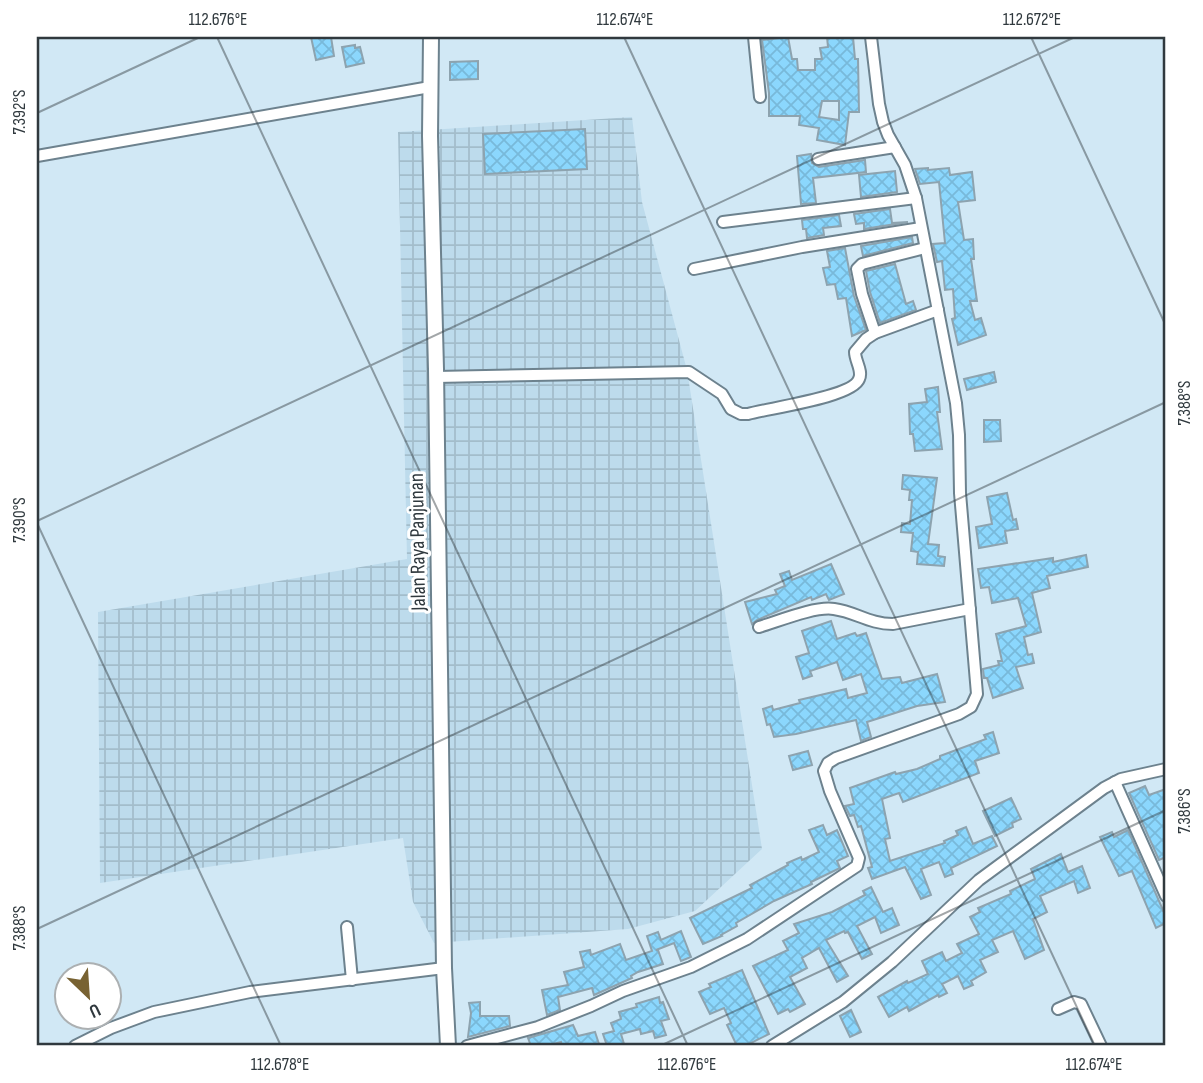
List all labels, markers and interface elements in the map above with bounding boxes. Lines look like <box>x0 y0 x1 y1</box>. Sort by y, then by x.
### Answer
text: 112.676°E <box>189 9 247 30</box>
text: 112.674°E <box>597 9 654 30</box>
text: 112.672°E <box>1003 9 1061 30</box>
text: 7.392°S <box>9 89 30 135</box>
text: 7.388°S <box>1174 380 1195 426</box>
street label: Jalan Raya Panjunan <box>404 473 431 612</box>
text: 7.390°S <box>9 497 30 543</box>
text: 7.386°S <box>1174 788 1195 834</box>
text: 7.388°S <box>9 905 30 951</box>
north arrow <box>52 960 122 1030</box>
text: U <box>85 998 104 1023</box>
text: 112.678°E <box>251 1054 309 1075</box>
text: 112.676°E <box>658 1054 716 1075</box>
text: 112.674°E <box>1066 1054 1123 1075</box>

